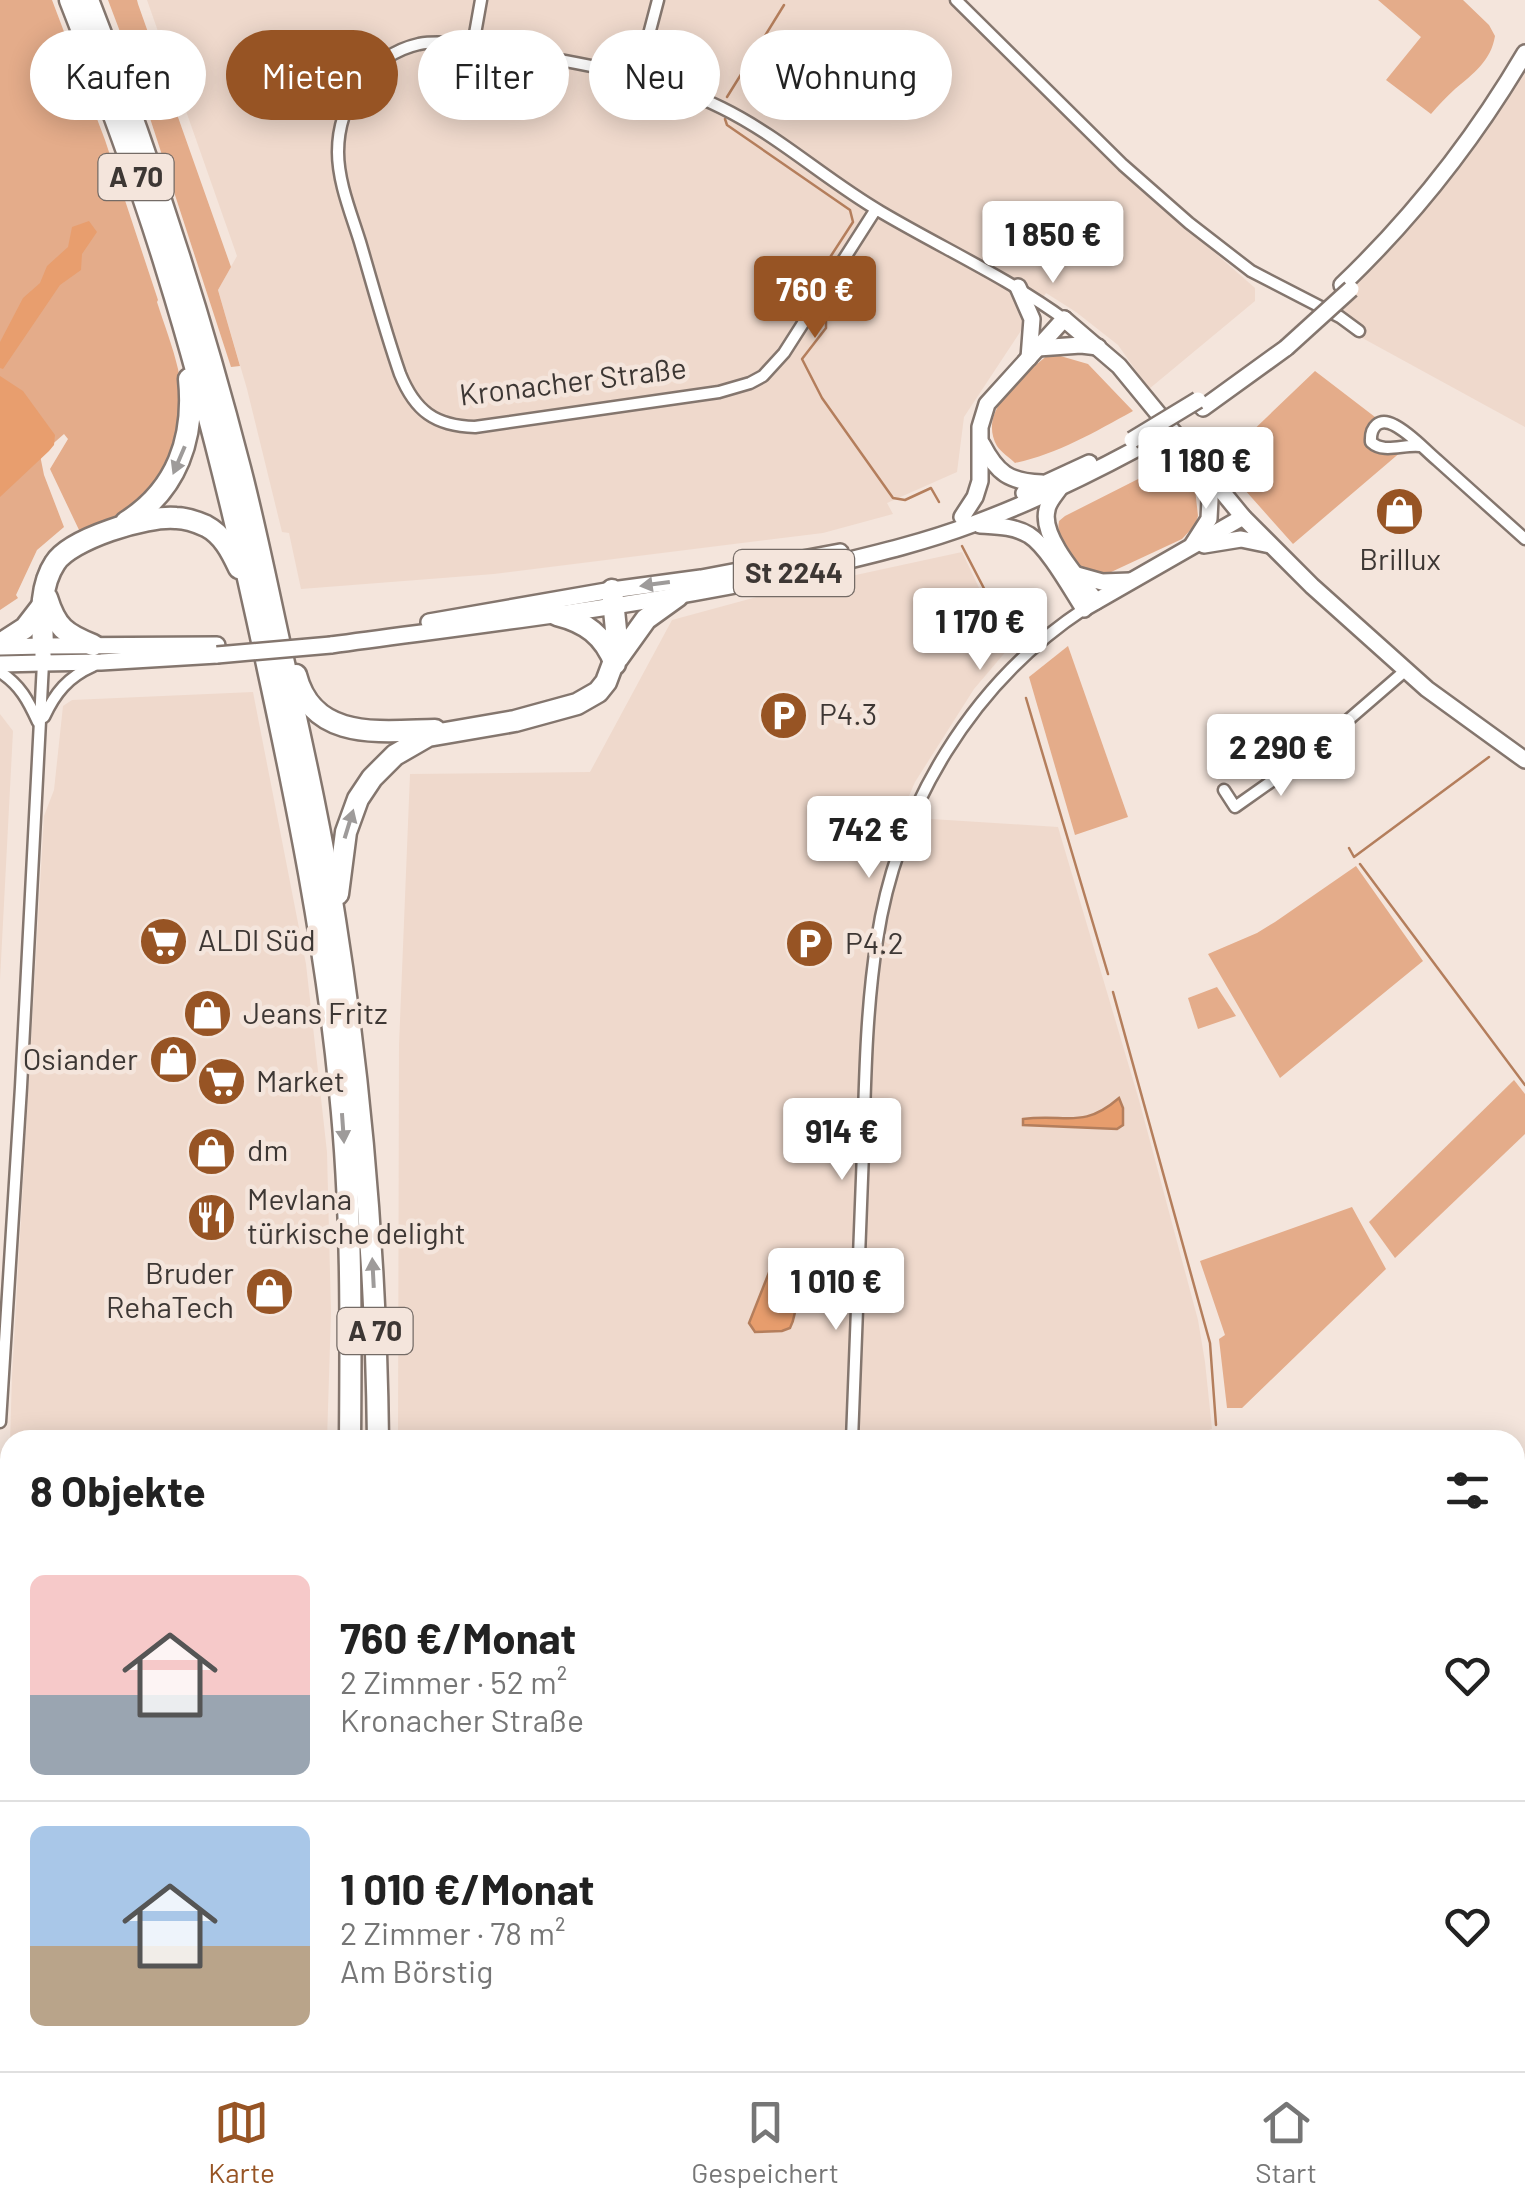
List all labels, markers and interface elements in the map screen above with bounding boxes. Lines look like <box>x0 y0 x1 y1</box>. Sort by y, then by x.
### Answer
chip: Kaufen <box>30 30 206 120</box>
chip: Mieten <box>226 30 398 120</box>
chip: Filter <box>418 30 569 120</box>
chip: Neu <box>589 30 720 120</box>
chip: Wohnung <box>740 30 952 120</box>
road number: A 70 <box>98 154 174 200</box>
pin: 1 850 € <box>961 201 1145 286</box>
text: 1 850 € <box>1004 214 1102 252</box>
pin: 760 € <box>745 256 885 341</box>
text: 760 € <box>776 269 854 307</box>
street label: Kronacher Straße <box>457 348 688 412</box>
pin: 1 180 € <box>1114 427 1298 512</box>
text: 1 180 € <box>1160 440 1252 478</box>
one-way arrow <box>171 445 187 475</box>
shop icon: Brillux <box>1374 485 1426 537</box>
place label: Brillux <box>1359 540 1441 576</box>
road number: St 2244 <box>734 550 854 596</box>
one-way arrow <box>638 577 670 593</box>
pin: 1 170 € <box>888 588 1072 673</box>
text: 1 170 € <box>935 601 1025 639</box>
parking icon: P4.3 <box>758 689 810 741</box>
place label: P4.3 <box>819 695 877 731</box>
pin: 2 290 € <box>1189 714 1373 799</box>
text: 2 290 € <box>1229 727 1333 765</box>
pin: 742 € <box>799 796 939 881</box>
one-way arrow <box>343 808 358 838</box>
text: 742 € <box>829 809 909 847</box>
supermarket icon: ALDI Süd <box>137 915 189 967</box>
parking icon: P4.2 <box>784 918 836 970</box>
place label: ALDI Süd <box>198 921 316 957</box>
place label: P4.2 <box>845 924 904 960</box>
shop icon: Jeans Fritz <box>182 988 234 1040</box>
place label: Jeans Fritz <box>243 994 388 1030</box>
shop icon: Osiander <box>147 1034 199 1086</box>
place label: Osiander <box>23 1040 138 1076</box>
supermarket icon: Market <box>195 1056 247 1108</box>
place label: Market <box>256 1062 345 1098</box>
pin: 914 € <box>772 1098 912 1183</box>
text: 914 € <box>805 1111 879 1149</box>
one-way arrow <box>335 1113 351 1145</box>
shop icon: dm <box>186 1125 238 1177</box>
place label: dm <box>247 1131 288 1167</box>
place label: Mevlana türkische delight <box>247 1180 466 1250</box>
restaurant icon: Mevlana türkische delight <box>186 1191 238 1243</box>
pin: 1 010 € <box>744 1248 928 1333</box>
place label: Bruder RehaTech <box>106 1254 234 1324</box>
one-way arrow <box>365 1256 381 1288</box>
text: 1 010 € <box>790 1261 882 1299</box>
shop icon: Bruder RehaTech <box>243 1265 295 1317</box>
road number: A 70 <box>338 1308 412 1354</box>
icon: filters <box>1440 1463 1495 1518</box>
text: 8 Objekte <box>30 1465 206 1515</box>
text: 760 €/Monat <box>340 1612 576 1662</box>
icon: home <box>110 1615 230 1735</box>
icon: heart <box>1440 1648 1495 1703</box>
text: 2 Zimmer · 52 m² <box>340 1662 567 1700</box>
text: Kronacher Straße <box>340 1700 584 1738</box>
text: 1 010 €/Monat <box>340 1863 595 1913</box>
icon: home <box>110 1866 230 1986</box>
icon: heart <box>1440 1899 1495 1954</box>
text: 2 Zimmer · 78 m² <box>340 1913 565 1951</box>
text: Am Börstig <box>340 1951 493 1989</box>
tab: Karte <box>208 2095 275 2189</box>
tab: Gespeichert <box>691 2095 839 2189</box>
tab: Start <box>1255 2095 1317 2189</box>

